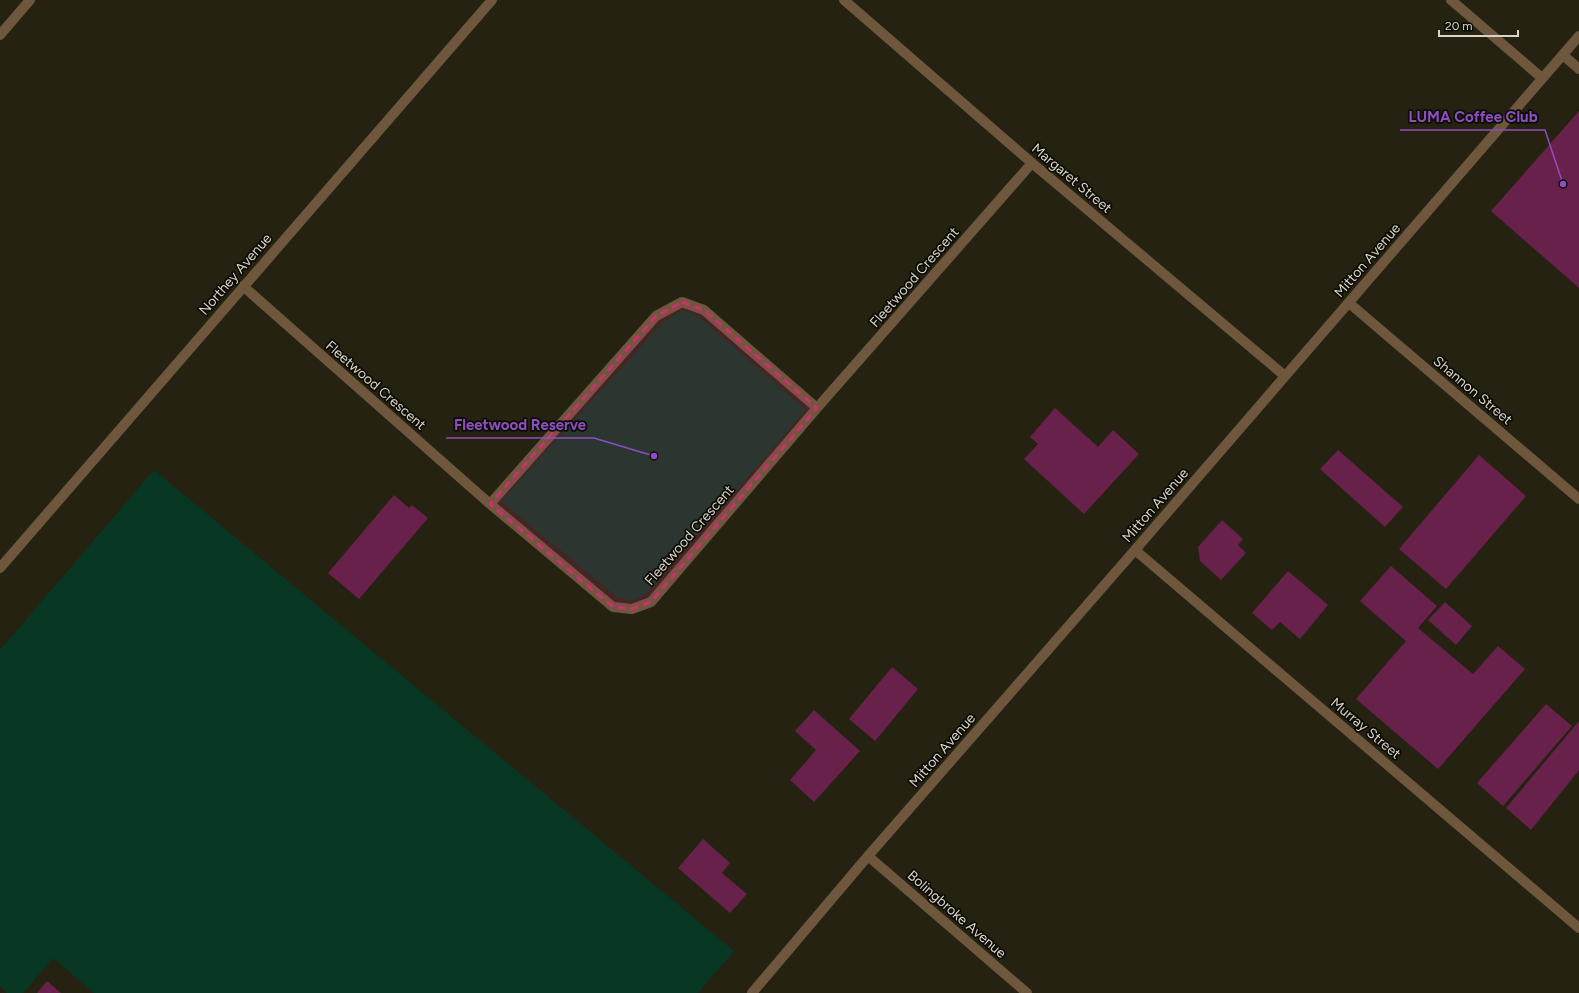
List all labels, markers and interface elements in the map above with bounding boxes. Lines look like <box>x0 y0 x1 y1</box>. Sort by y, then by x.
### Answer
scale bar <box>1439 12 1518 38</box>
text: 20 m <box>1445 19 1473 33</box>
callout: LUMA Coffee Club <box>1400 103 1545 130</box>
text: LUMA Coffee Club <box>1408 108 1538 126</box>
street label: Margaret Street <box>1028 140 1115 217</box>
street label: Mitton Avenue <box>1331 220 1404 301</box>
street label: Fleetwood Crescent <box>866 224 963 331</box>
street label: Northey Avenue <box>195 230 276 319</box>
street label: Fleetwood Crescent <box>322 337 429 434</box>
street label: Shannon Street <box>1430 352 1516 428</box>
callout: Fleetwood Reserve <box>446 411 594 438</box>
text: Fleetwood Reserve <box>454 416 587 434</box>
street label: Mitton Avenue <box>1119 465 1192 546</box>
street label: Fleetwood Crescent <box>641 482 738 589</box>
street label: Murray Street <box>1327 694 1404 763</box>
street label: Mitton Avenue <box>906 710 979 791</box>
street label: Bolingbroke Avenue <box>904 867 1010 962</box>

